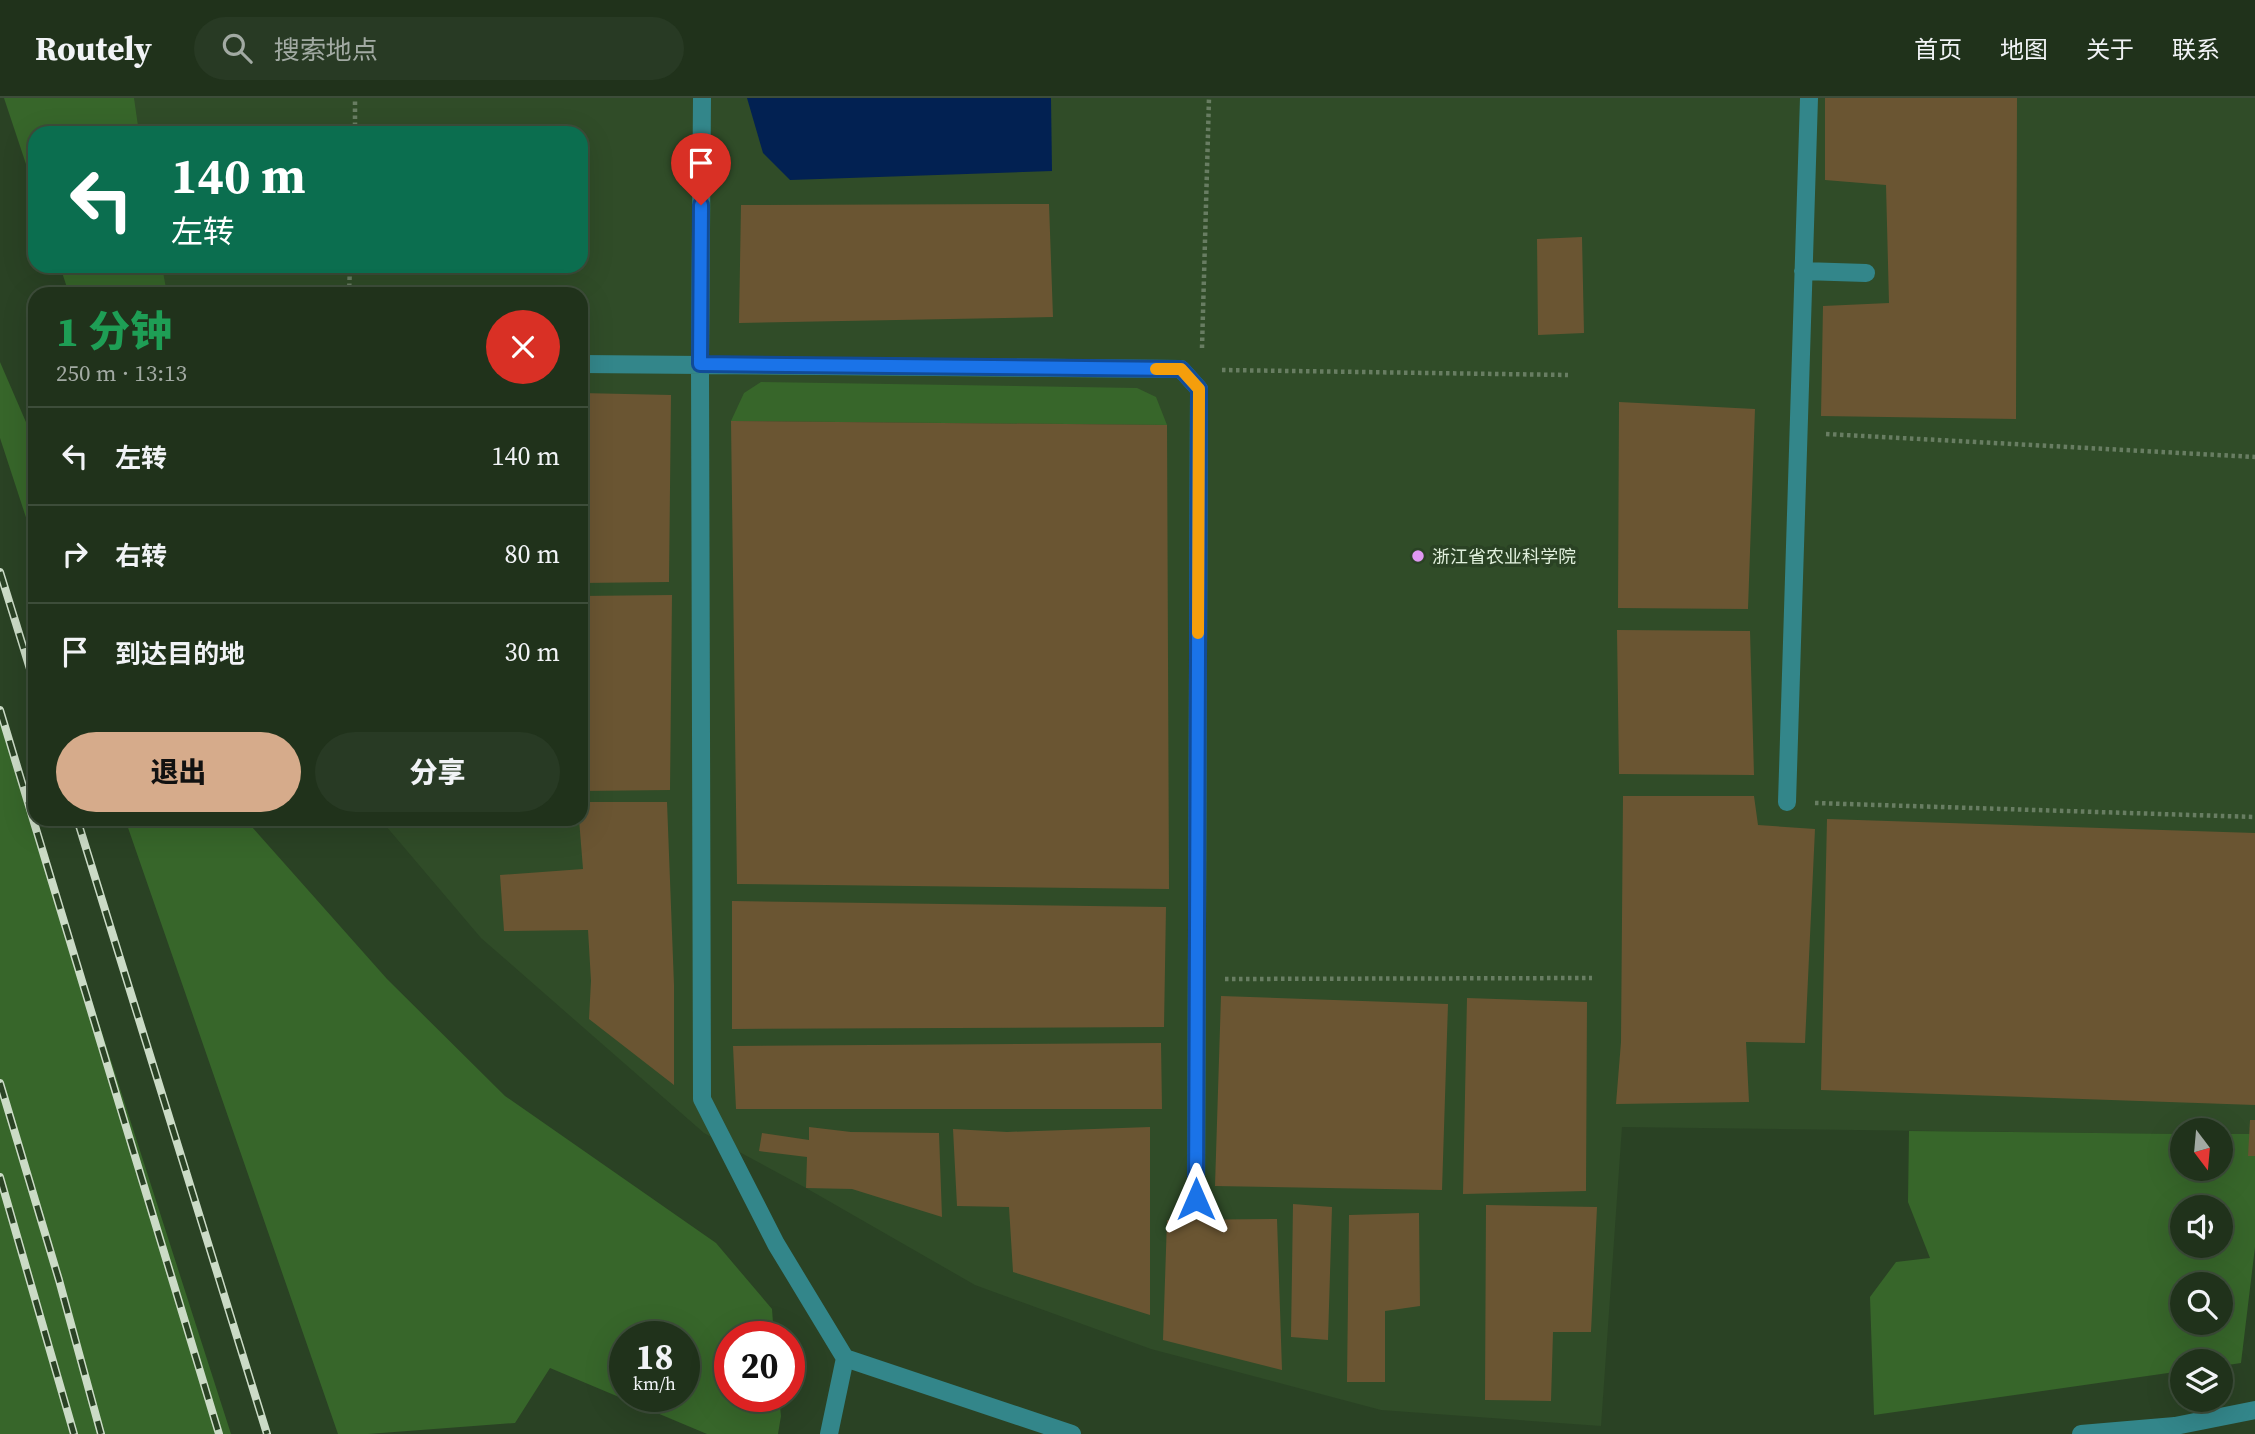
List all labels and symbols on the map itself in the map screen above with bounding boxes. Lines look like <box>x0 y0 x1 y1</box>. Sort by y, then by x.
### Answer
pin <box>671 133 731 205</box>
place label: 浙江省农业科学院 <box>1432 544 1576 569</box>
marker: 浙江省农业科学院 <box>1410 548 1426 564</box>
north arrow <box>2170 1118 2233 1181</box>
position arrow <box>1159 1162 1233 1236</box>
speed limit sign: 20 <box>714 1321 805 1412</box>

